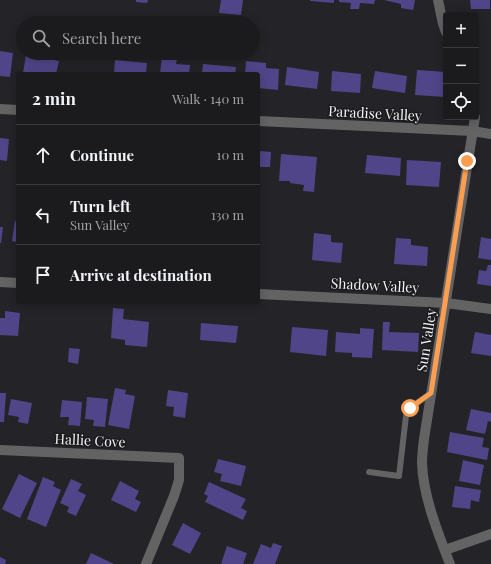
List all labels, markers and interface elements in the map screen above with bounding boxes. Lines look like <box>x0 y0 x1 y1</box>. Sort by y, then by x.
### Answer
map controls <box>443 12 479 120</box>
button: + <box>443 12 479 48</box>
search box <box>16 16 260 60</box>
icon: search <box>30 27 52 49</box>
text: Search here <box>62 28 141 48</box>
button: − <box>443 48 479 84</box>
button: locate <box>443 84 479 120</box>
text: 2 min <box>32 87 76 109</box>
text: Walk · 140 m <box>172 90 244 107</box>
street label: Paradise Valley <box>328 101 422 125</box>
icon: ahead <box>32 144 54 166</box>
text: Continue <box>70 145 134 165</box>
text: 10 m <box>217 146 244 163</box>
route end <box>458 152 476 170</box>
text: Turn left <box>70 196 131 216</box>
icon: left <box>32 204 54 226</box>
text: 130 m <box>211 206 244 223</box>
text: Sun Valley <box>70 216 129 233</box>
icon: arrive <box>32 264 54 286</box>
text: Arrive at destination <box>70 265 212 285</box>
street label: Shadow Valley <box>330 273 420 297</box>
street label: Sun Valley <box>412 307 440 373</box>
route start <box>401 399 419 417</box>
street label: Hallie Cove <box>54 429 126 451</box>

